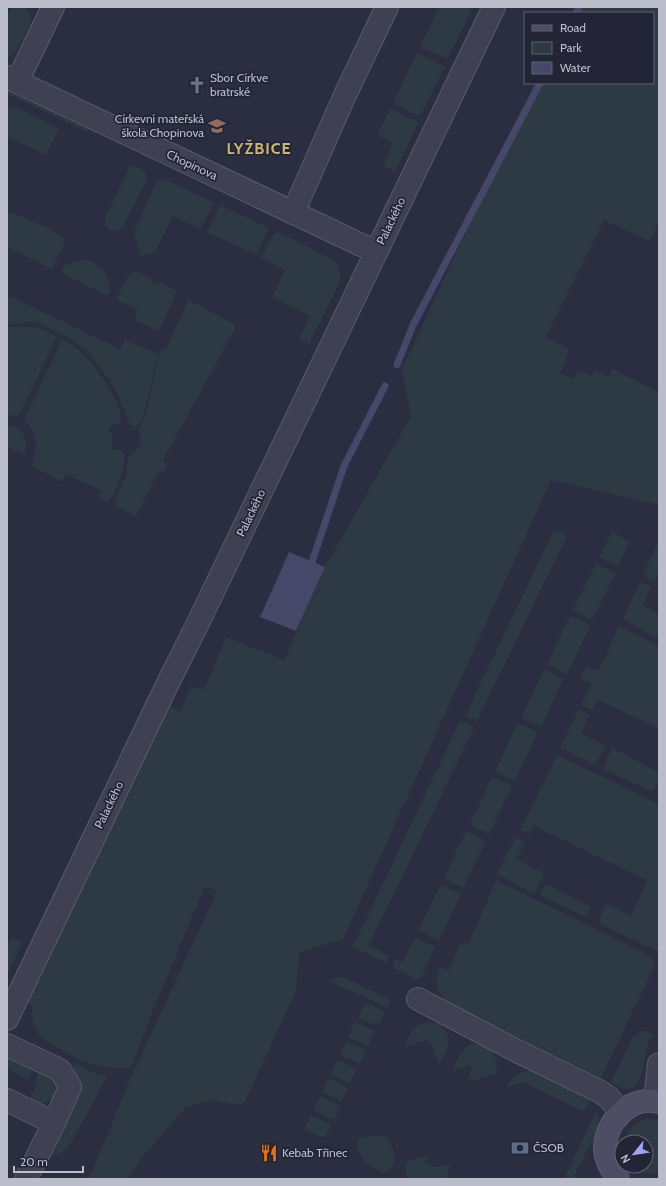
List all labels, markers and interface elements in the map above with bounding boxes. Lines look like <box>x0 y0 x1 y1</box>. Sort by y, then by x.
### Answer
legend <box>524 12 654 84</box>
text: Road <box>560 20 586 35</box>
text: Park <box>560 40 582 55</box>
text: Water <box>560 60 591 75</box>
place label: Sbor Církve bratrské <box>210 70 268 99</box>
church icon: Sbor Církve bratrské <box>187 75 207 95</box>
place label: Církevní mateřská škola Chopinova <box>115 111 204 140</box>
school or university icon: Církevní mateřská škola Chopinova <box>207 116 227 136</box>
district label: LYŽBICE <box>226 139 292 158</box>
street label: Chopinova <box>164 146 220 183</box>
street label: Palackého <box>373 194 409 247</box>
street label: Palackého <box>233 486 269 539</box>
street label: Palackého <box>91 778 127 831</box>
north arrow <box>614 1134 654 1174</box>
bank icon: ČSOB <box>510 1138 530 1158</box>
place label: ČSOB <box>533 1140 564 1155</box>
restaurant icon: Kebab Třinec <box>259 1143 279 1163</box>
place label: Kebab Třinec <box>282 1145 348 1160</box>
scale bar <box>14 1148 83 1174</box>
text: N <box>617 1152 633 1166</box>
text: 20 m <box>20 1154 48 1169</box>

